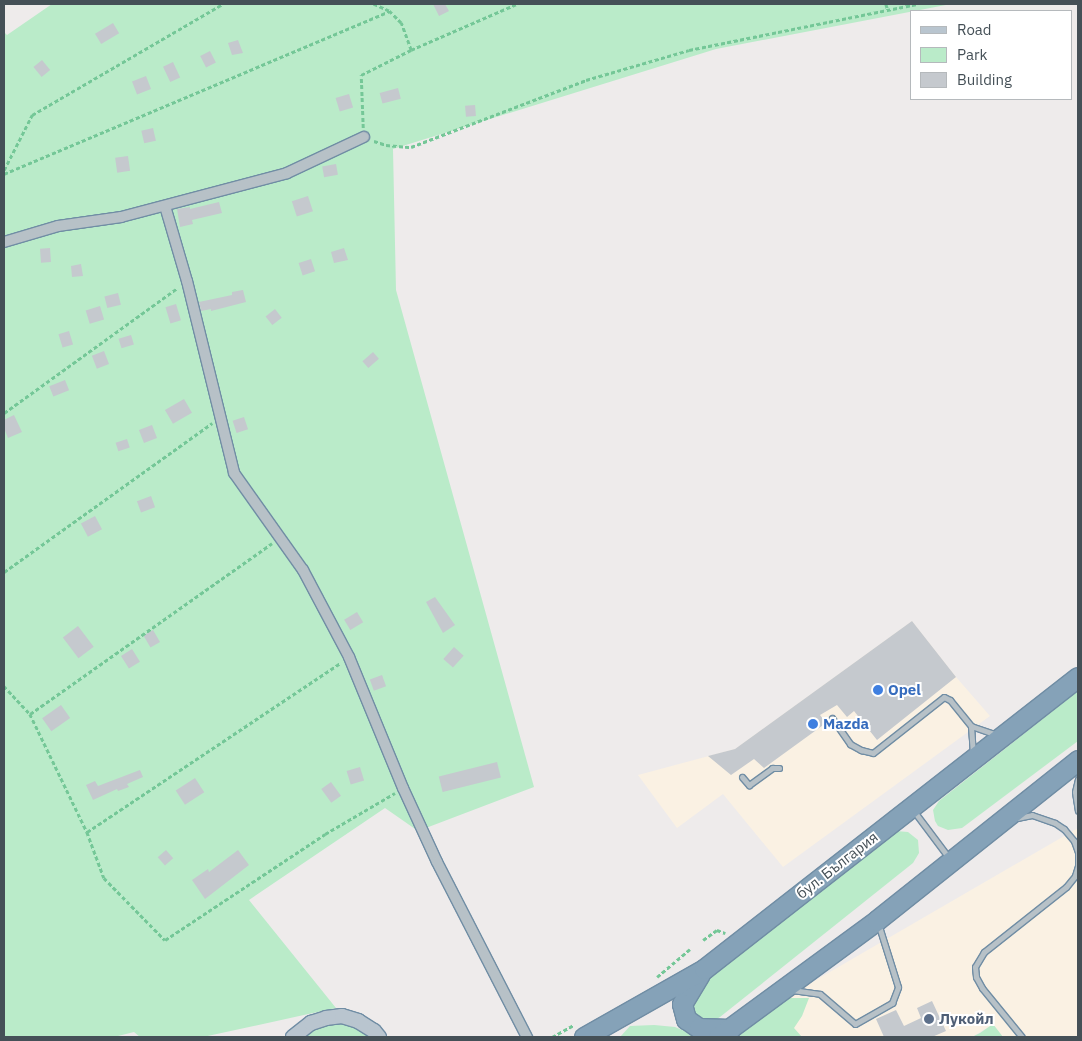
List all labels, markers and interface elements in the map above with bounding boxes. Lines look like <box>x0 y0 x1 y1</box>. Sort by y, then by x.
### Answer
legend <box>910 10 1072 100</box>
text: Road <box>957 20 992 39</box>
text: Park <box>957 45 987 64</box>
text: Building <box>957 70 1012 89</box>
place label: Opel <box>888 681 921 699</box>
marker: Opel <box>872 684 884 696</box>
place label: Mazda <box>823 715 869 733</box>
marker: Mazda <box>807 718 819 730</box>
street label: бул. България <box>793 828 881 902</box>
place label: Лукойл <box>939 1010 994 1028</box>
marker: Лукойл <box>923 1013 935 1025</box>

